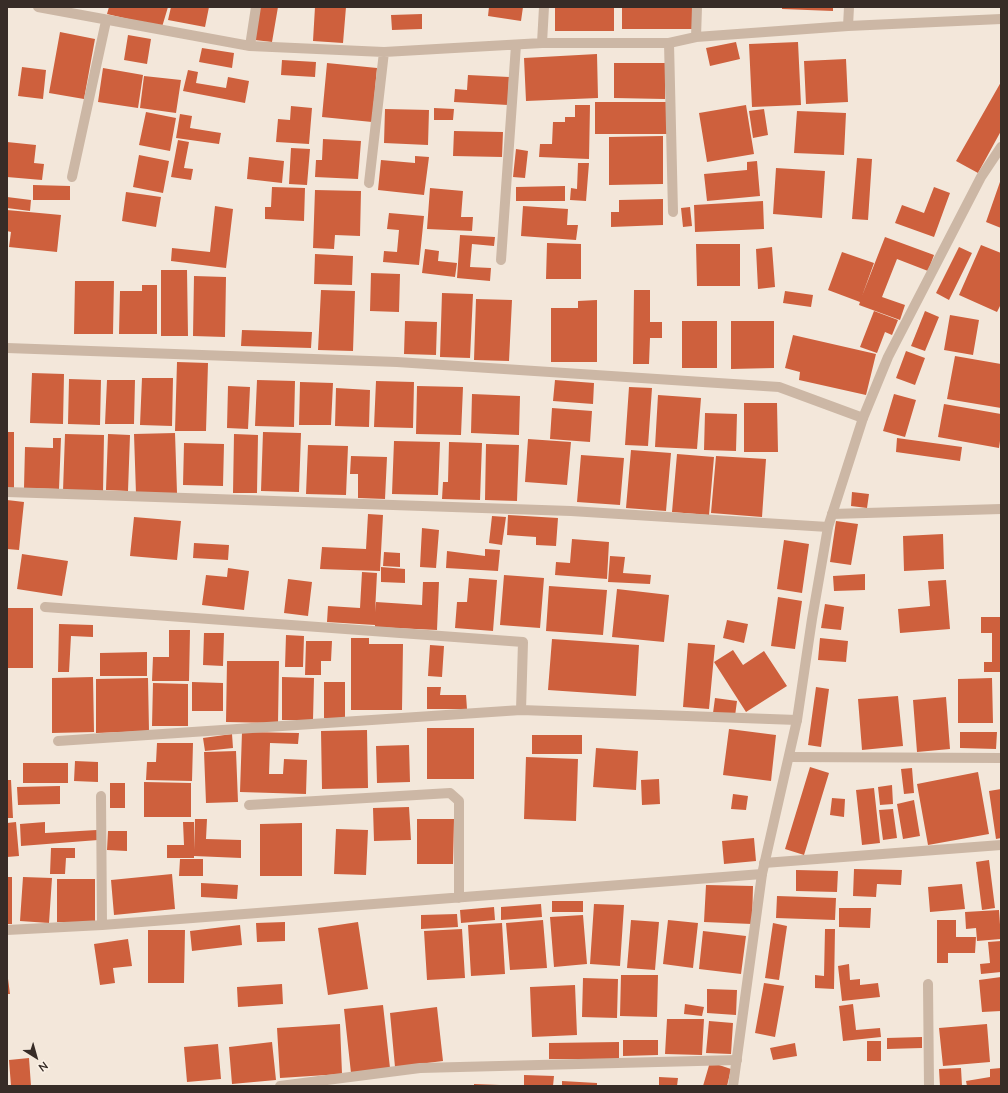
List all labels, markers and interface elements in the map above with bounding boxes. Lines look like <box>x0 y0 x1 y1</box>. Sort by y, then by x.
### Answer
north arrow <box>16 1037 56 1077</box>
text: N <box>36 1058 51 1075</box>

